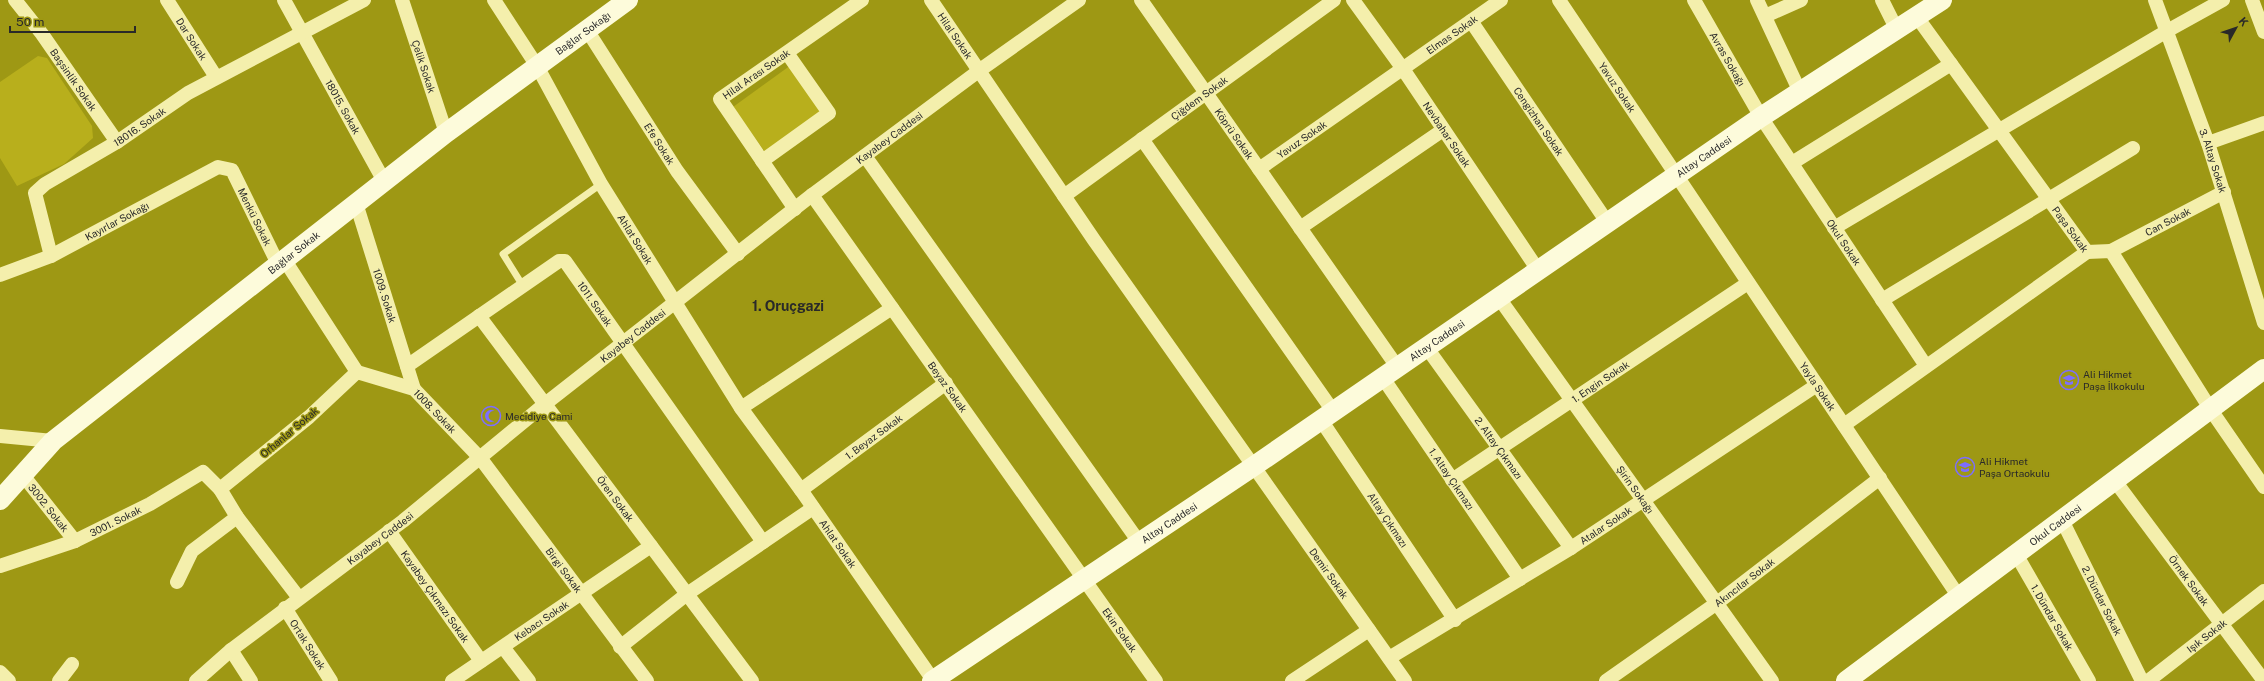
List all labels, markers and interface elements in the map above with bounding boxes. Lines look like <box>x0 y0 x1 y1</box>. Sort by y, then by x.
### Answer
scale bar <box>10 8 135 34</box>
north arrow <box>2216 8 2256 48</box>
street label: Bağlar Sokağı <box>553 9 613 57</box>
street label: Hilal Sokak <box>935 10 975 61</box>
street label: Elmas Sokak <box>1424 12 1480 56</box>
text: 50 m <box>16 15 44 29</box>
street label: Dar Sokak <box>174 15 210 63</box>
text: K <box>2237 15 2251 29</box>
street label: Avras Sokağı <box>1708 30 1748 88</box>
street label: Çelik Sokak <box>410 38 438 95</box>
street label: Başsinlik Sokak <box>48 46 100 113</box>
street label: Hilal Arası Sokak <box>720 46 792 102</box>
street label: Yavuz Sokak <box>1596 60 1639 115</box>
street label: Çiğdem Sokak <box>1168 73 1230 122</box>
street label: 18015. Sokak <box>323 77 363 137</box>
street label: Cengizhan Sokak <box>1511 85 1567 158</box>
street label: Nevbahar Sokak <box>1421 99 1473 170</box>
street label: 18016. Sokak <box>111 104 168 149</box>
street label: Köprü Sokak <box>1212 106 1256 162</box>
street label: Kayabey Caddesi <box>854 109 925 166</box>
street label: Yavuz Sokak <box>1274 118 1329 161</box>
street label: Efe Sokak <box>642 121 678 167</box>
street label: 3. Altay Sokak <box>2197 127 2229 195</box>
street label: Altay Caddesi <box>1674 133 1733 180</box>
street label: Menkü Sokak <box>236 186 274 248</box>
street label: Kayırlar Sokağı <box>83 199 151 243</box>
street label: Paşa Sokak <box>2050 204 2091 255</box>
street label: Can Sokak <box>2143 204 2193 238</box>
street label: Ahlat Sokak <box>615 212 656 267</box>
street label: Okul Sokak <box>1824 217 1864 268</box>
street label: Bağlar Sokak <box>265 228 322 276</box>
street label: 1009. Sokak <box>371 267 399 325</box>
street label: 1011. Sokak <box>575 279 615 329</box>
district label: 1. Oruçgazi <box>752 298 824 314</box>
street label: Kayabey Caddesi <box>598 306 668 365</box>
street label: Altay Caddesi <box>1407 317 1467 363</box>
street label: 1. Engin Sokak <box>1569 358 1632 405</box>
street label: Beyaz Sokak <box>926 359 970 415</box>
street label: Yayla Sokak <box>1797 360 1839 413</box>
place label: Ali Hikmet Paşa İlkokulu <box>2083 368 2145 392</box>
school or university icon: Ali Hikmet Paşa İlkokulu <box>2058 369 2080 391</box>
street label: 1008. Sokak <box>411 387 459 436</box>
street label: Orhanlar Sokak <box>258 404 321 460</box>
mosque icon: Mecidiye Cami <box>480 405 502 427</box>
place label: Mecidiye Cami <box>505 410 573 422</box>
street label: 1. Beyaz Sokak <box>842 411 905 462</box>
street label: 2. Altay Çıkmazı <box>1472 414 1525 481</box>
street label: 1. Altay Çıkmazı <box>1427 446 1477 512</box>
place label: Ali Hikmet Paşa Ortaokulu <box>1979 455 2050 479</box>
school or university icon: Ali Hikmet Paşa Ortaokulu <box>1954 456 1976 478</box>
street label: Şirin Sokağı <box>1614 463 1657 516</box>
street label: Ören Sokak <box>595 473 637 524</box>
street label: 3002. Sokak <box>26 481 72 534</box>
street label: Altay Çıkmazı <box>1365 490 1410 549</box>
street label: Altay Caddesi <box>1139 500 1199 546</box>
street label: Okul Caddesi <box>2027 502 2083 548</box>
street label: 3001. Sokak <box>87 503 143 539</box>
street label: Atalar Sokak <box>1577 503 1634 547</box>
street label: Kayabey Caddesi <box>345 509 415 567</box>
street label: Ahlat Sokak <box>817 517 859 571</box>
street label: Birgi Sokak <box>543 545 585 595</box>
street label: Demir Sokak <box>1307 546 1351 601</box>
street label: Kayabey Çıkmazı Sokak <box>399 548 472 645</box>
street label: Örnek Sokak <box>2166 553 2212 608</box>
street label: Akıncılar Sokak <box>1712 555 1777 609</box>
street label: 2. Dündar Sokak <box>2080 564 2125 638</box>
street label: 1. Dündar Sokak <box>2029 582 2076 653</box>
street label: Kebacı Sokak <box>512 598 571 643</box>
street label: Ekin Sokak <box>1100 606 1140 655</box>
street label: Işık Sokak <box>2184 616 2229 655</box>
street label: Ortak Sokak <box>288 617 329 672</box>

